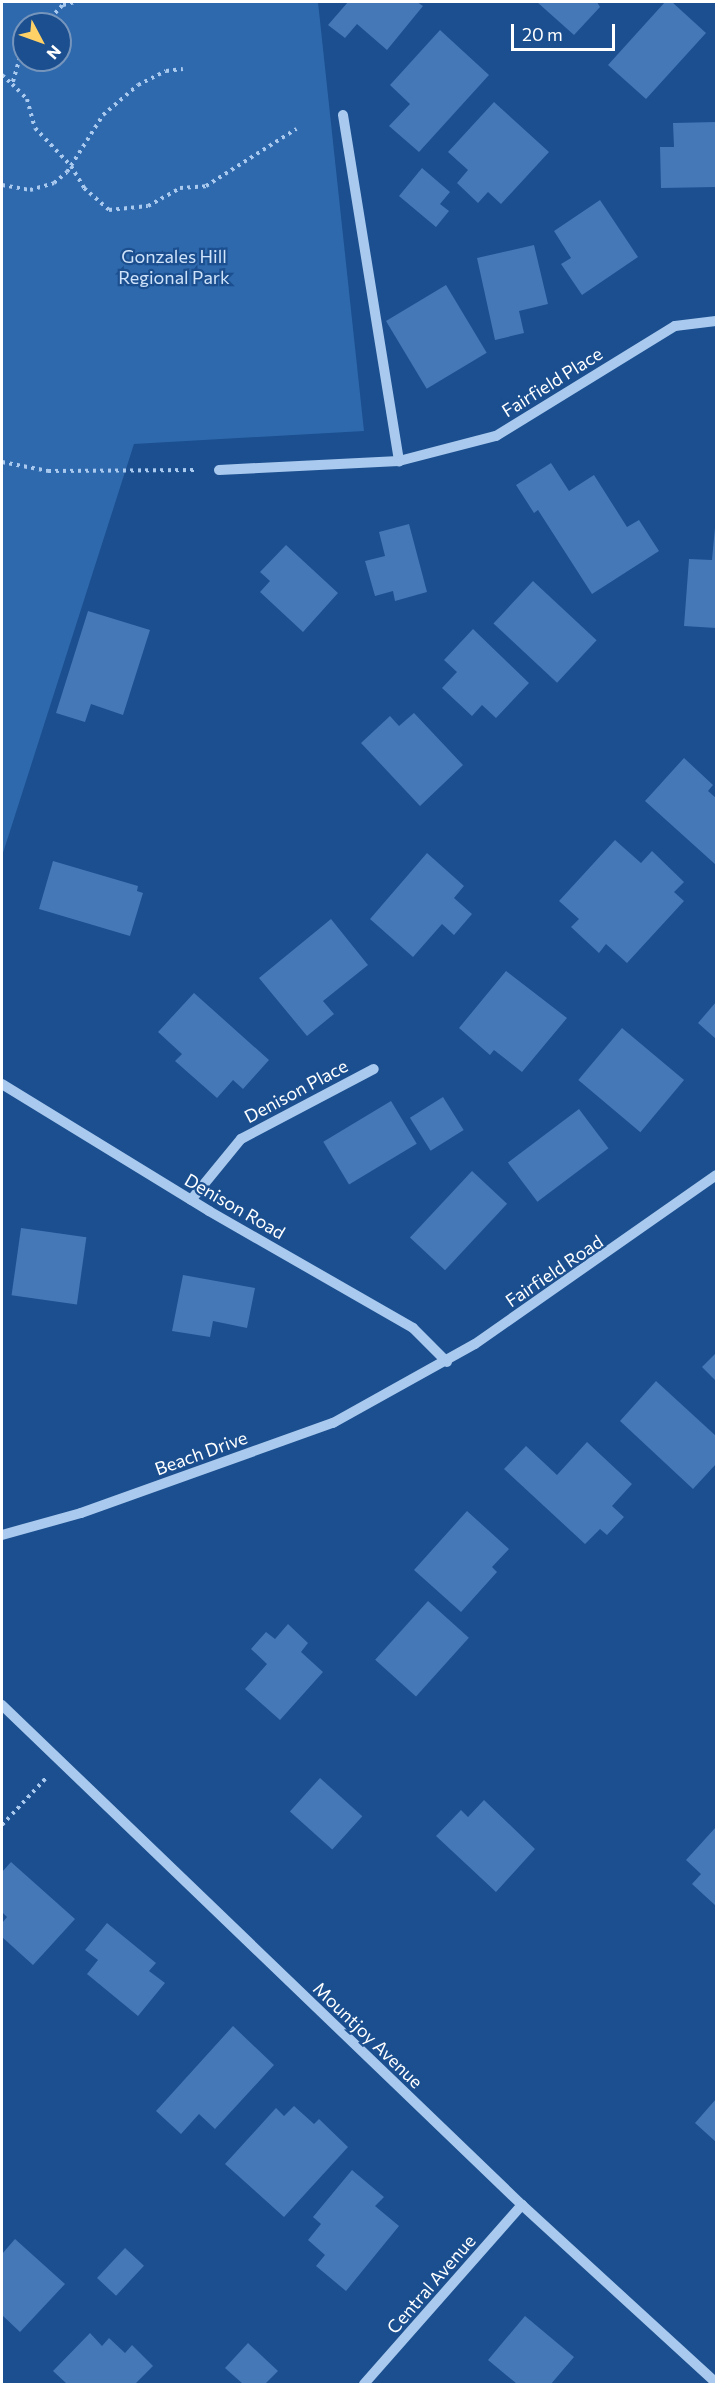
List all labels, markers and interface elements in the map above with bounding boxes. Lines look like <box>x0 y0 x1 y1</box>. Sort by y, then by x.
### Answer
north arrow <box>12 12 72 72</box>
scale bar <box>514 12 618 50</box>
text: 20 m <box>522 23 563 45</box>
text: N <box>43 42 66 64</box>
park label: Gonzales Hill Regional Park <box>118 246 230 288</box>
street label: Fairfield Place <box>498 342 606 422</box>
street label: Denison Place <box>241 1055 351 1127</box>
street label: Denison Road <box>181 1169 289 1243</box>
street label: Fairfield Road <box>501 1230 607 1312</box>
street label: Beach Drive <box>152 1426 250 1480</box>
street label: Mountjoy Avenue <box>309 1977 427 2093</box>
street label: Central Avenue <box>382 2230 480 2338</box>

